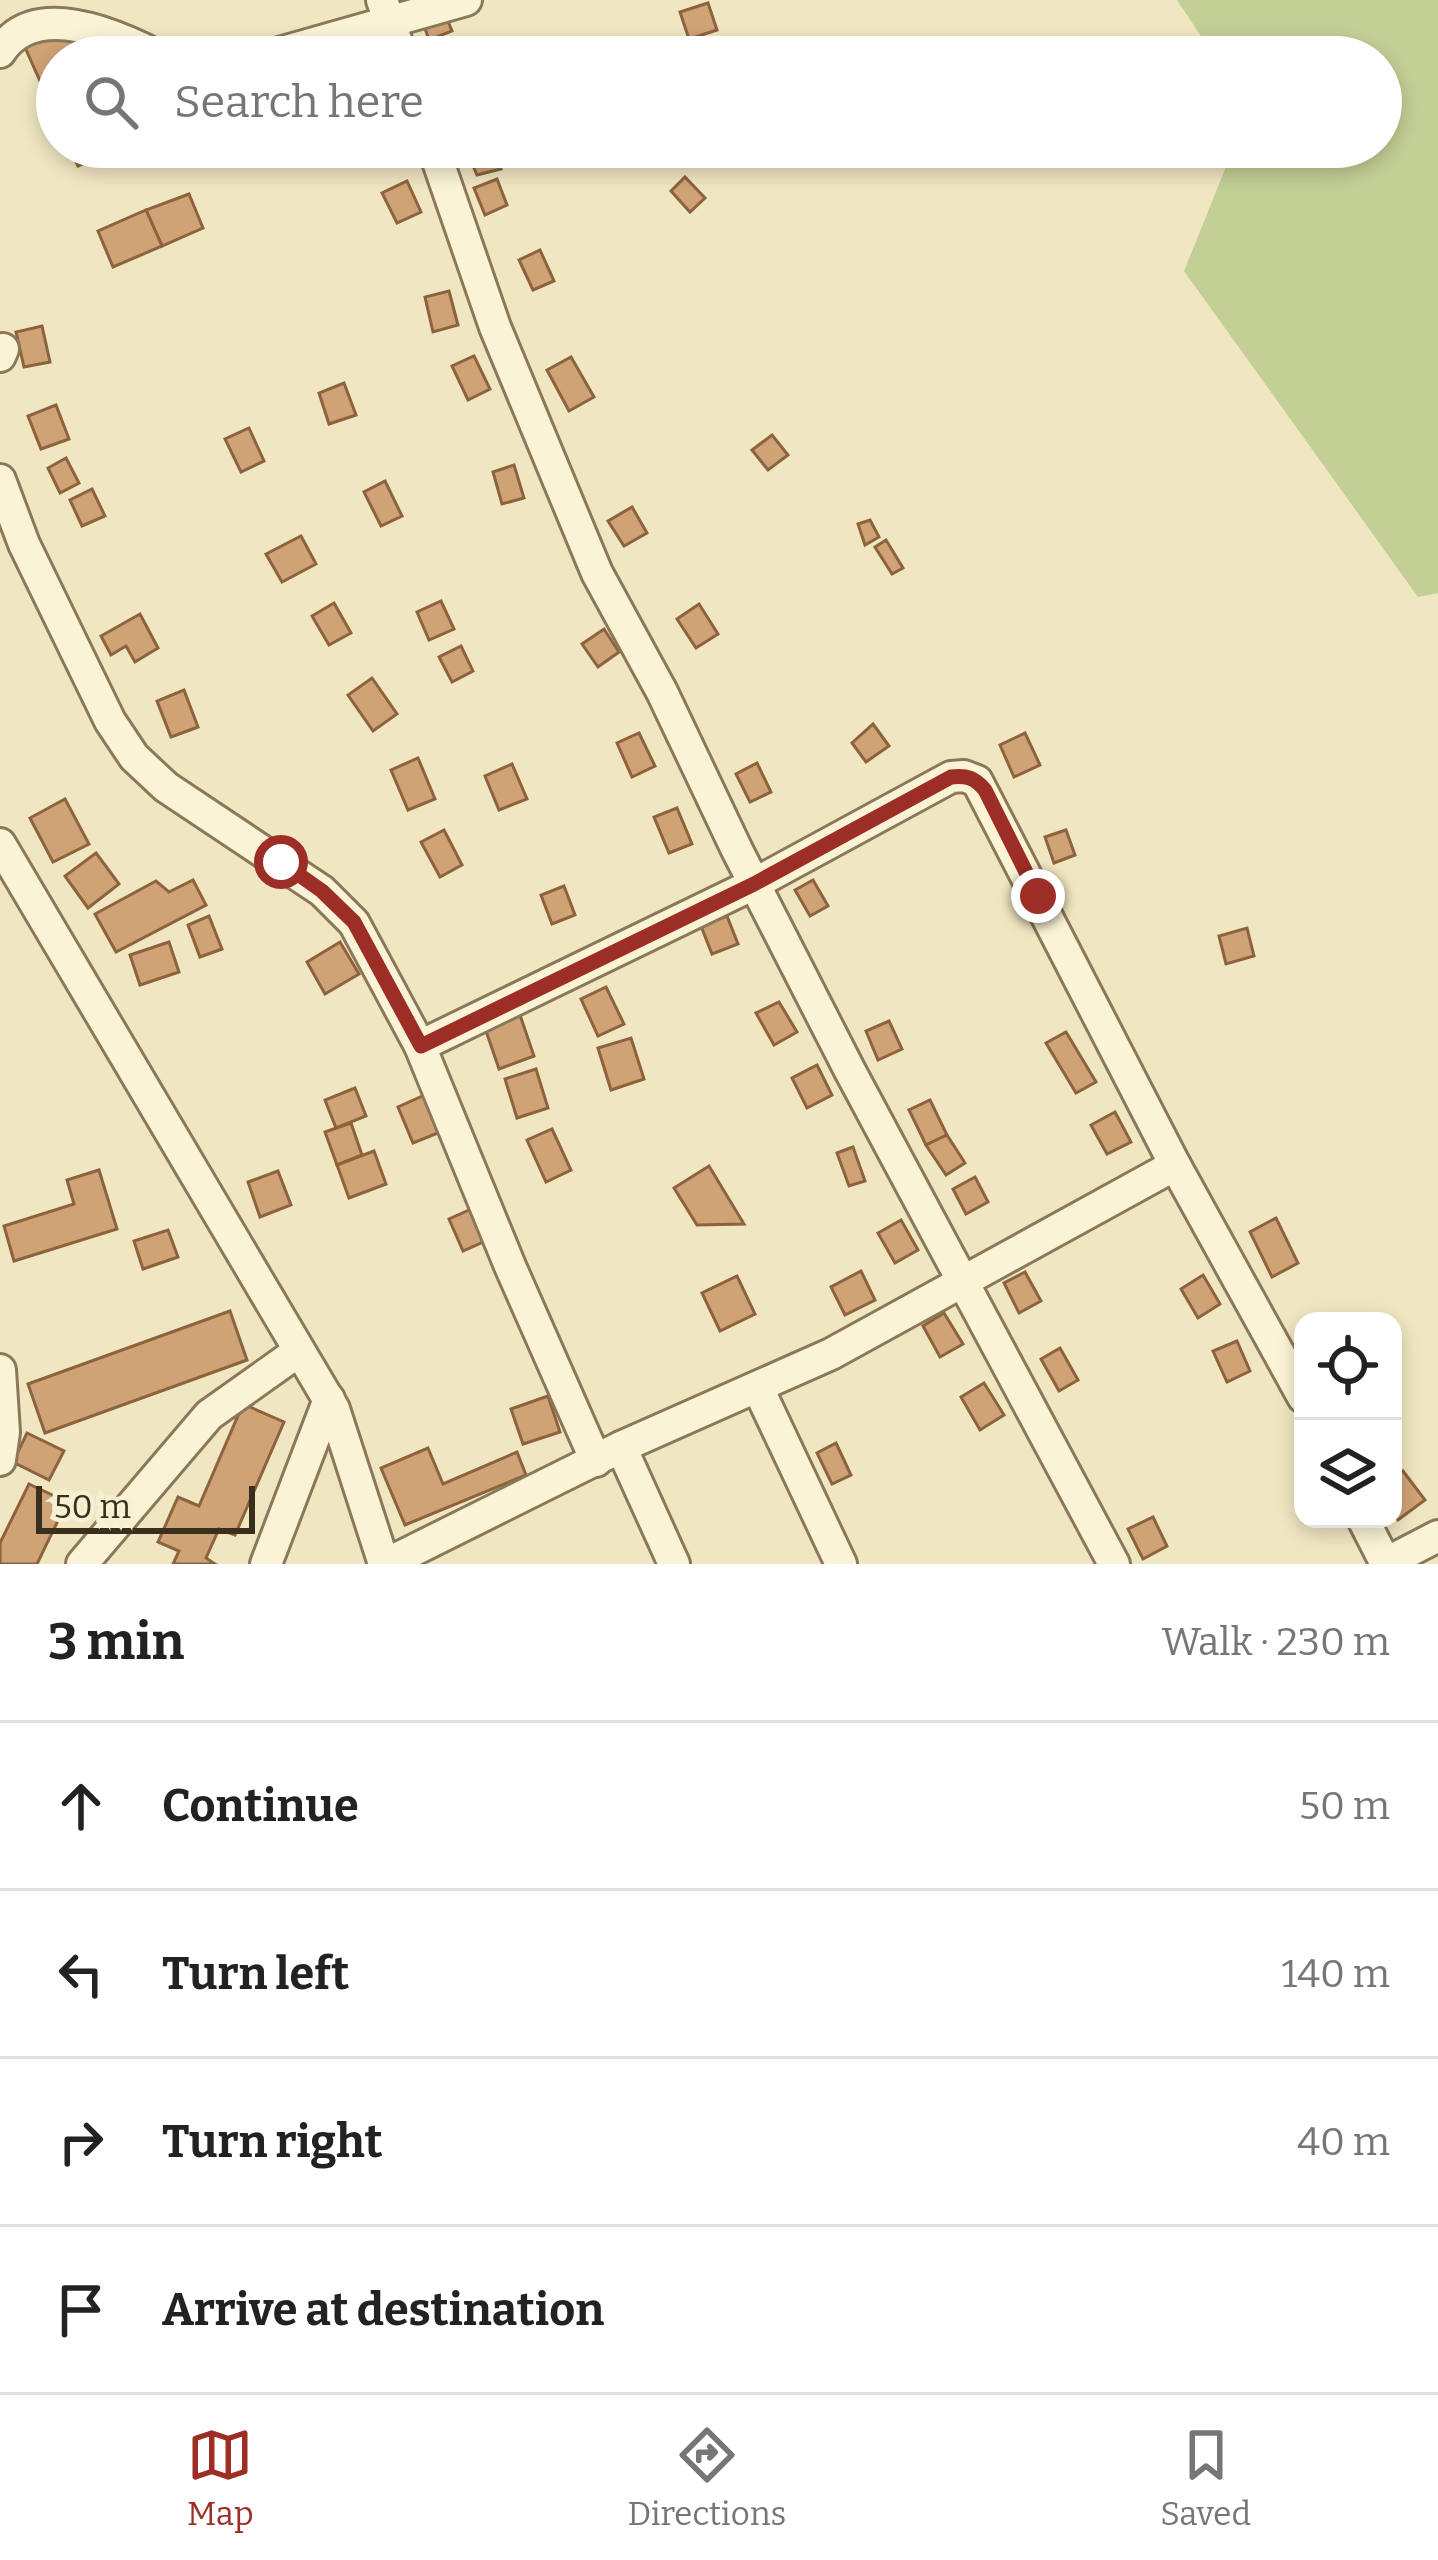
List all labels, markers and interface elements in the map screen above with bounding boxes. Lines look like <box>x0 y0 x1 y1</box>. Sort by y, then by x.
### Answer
search box <box>36 36 1402 168</box>
icon: search <box>78 69 144 135</box>
text: Search here <box>174 75 424 129</box>
route start <box>254 835 308 889</box>
route end <box>1011 869 1065 923</box>
map controls <box>1294 1312 1402 1528</box>
button: locate <box>1294 1312 1402 1420</box>
button: layers <box>1294 1420 1402 1528</box>
scale bar <box>36 1480 255 1533</box>
text: 50 m <box>54 1487 131 1527</box>
text: 3 min <box>48 1611 184 1673</box>
text: Walk · 230 m <box>1161 1619 1390 1665</box>
icon: ahead <box>48 1773 114 1839</box>
text: Continue <box>162 1779 359 1833</box>
text: 50 m <box>1299 1783 1390 1829</box>
icon: left <box>48 1941 114 2007</box>
text: Turn left <box>162 1947 349 2001</box>
text: 140 m <box>1281 1951 1390 1997</box>
icon: right <box>48 2109 114 2175</box>
text: Turn right <box>162 2115 382 2169</box>
text: 40 m <box>1297 2119 1390 2165</box>
icon: arrive <box>48 2277 114 2343</box>
text: Arrive at destination <box>162 2283 604 2337</box>
tab: Map <box>187 2422 254 2534</box>
tab: Directions <box>628 2422 786 2534</box>
tab: Saved <box>1160 2422 1251 2534</box>

